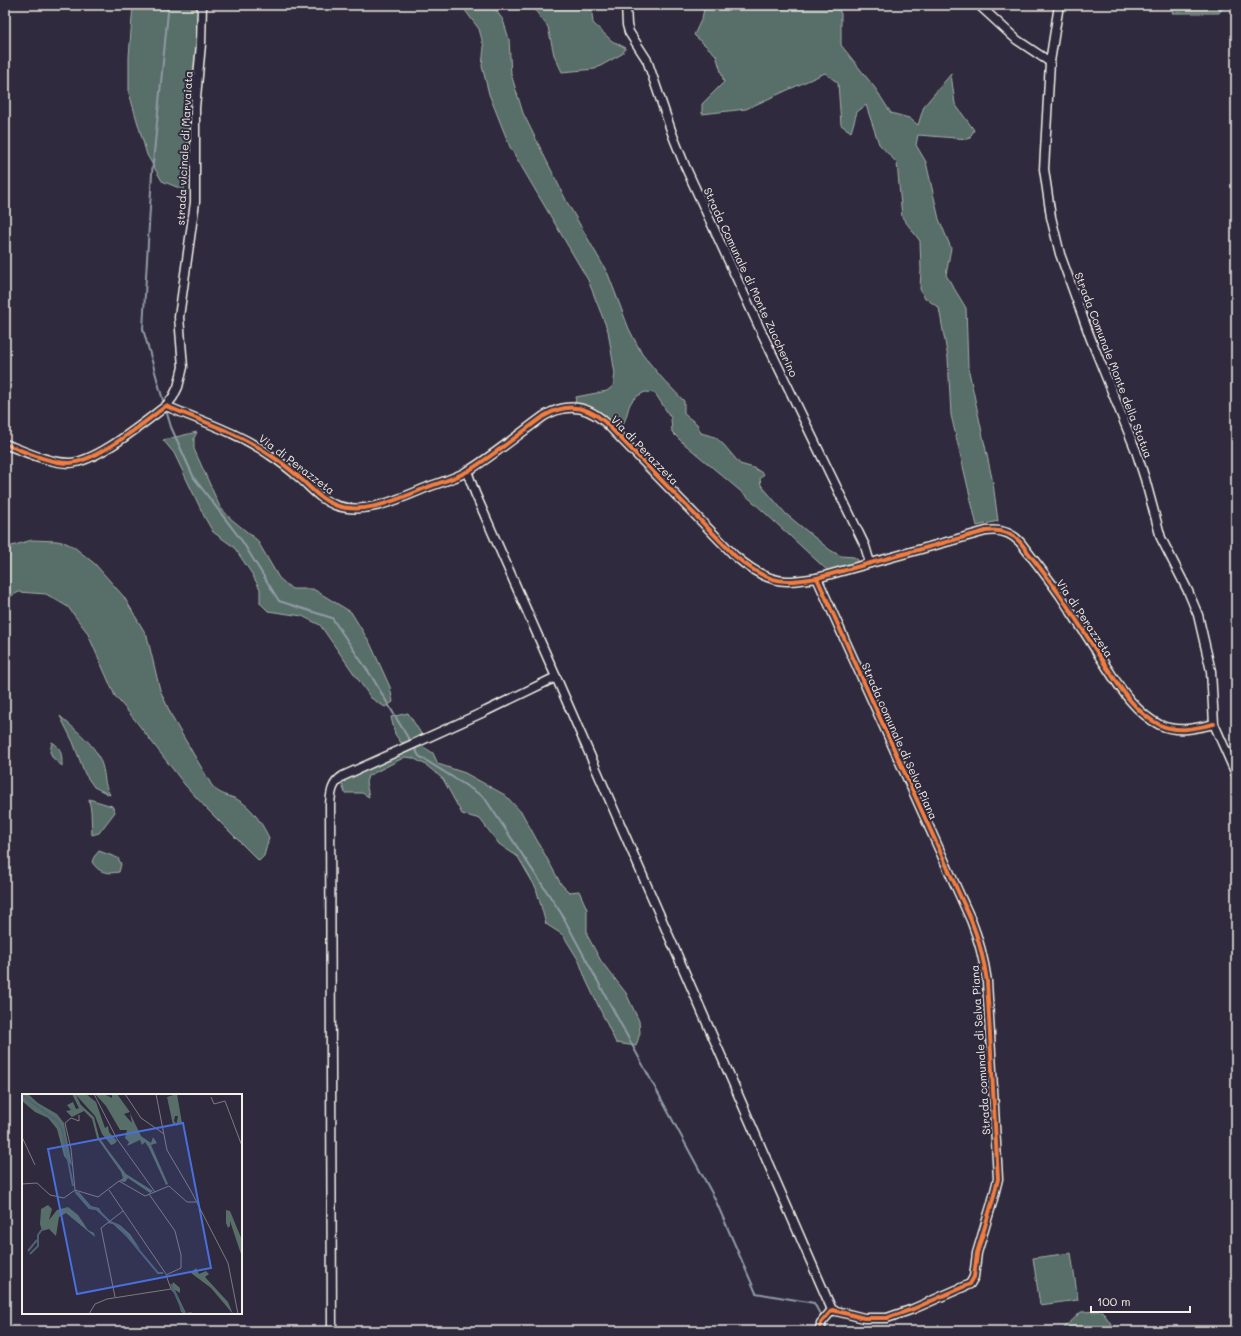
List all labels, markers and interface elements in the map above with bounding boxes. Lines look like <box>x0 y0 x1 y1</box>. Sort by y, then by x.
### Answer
street label: strada vicinale di Marvaiata <box>172 70 196 226</box>
street label: Strada Comunale di Monte Zuccherino <box>700 185 802 380</box>
street label: Strada Comunale Monte della Statua <box>1072 270 1156 460</box>
street label: Via di Perazzeta <box>608 412 682 488</box>
street label: Via di Perazzeta <box>256 431 338 498</box>
street label: Via di Perazzeta <box>1053 576 1117 660</box>
street label: Strada comunale di Selva Piana <box>859 660 942 822</box>
street label: Strada comunale di Selva Piana <box>967 964 993 1135</box>
inset map <box>22 1094 242 1314</box>
scale bar <box>1091 1288 1190 1314</box>
text: 100 m <box>1097 1293 1131 1309</box>

